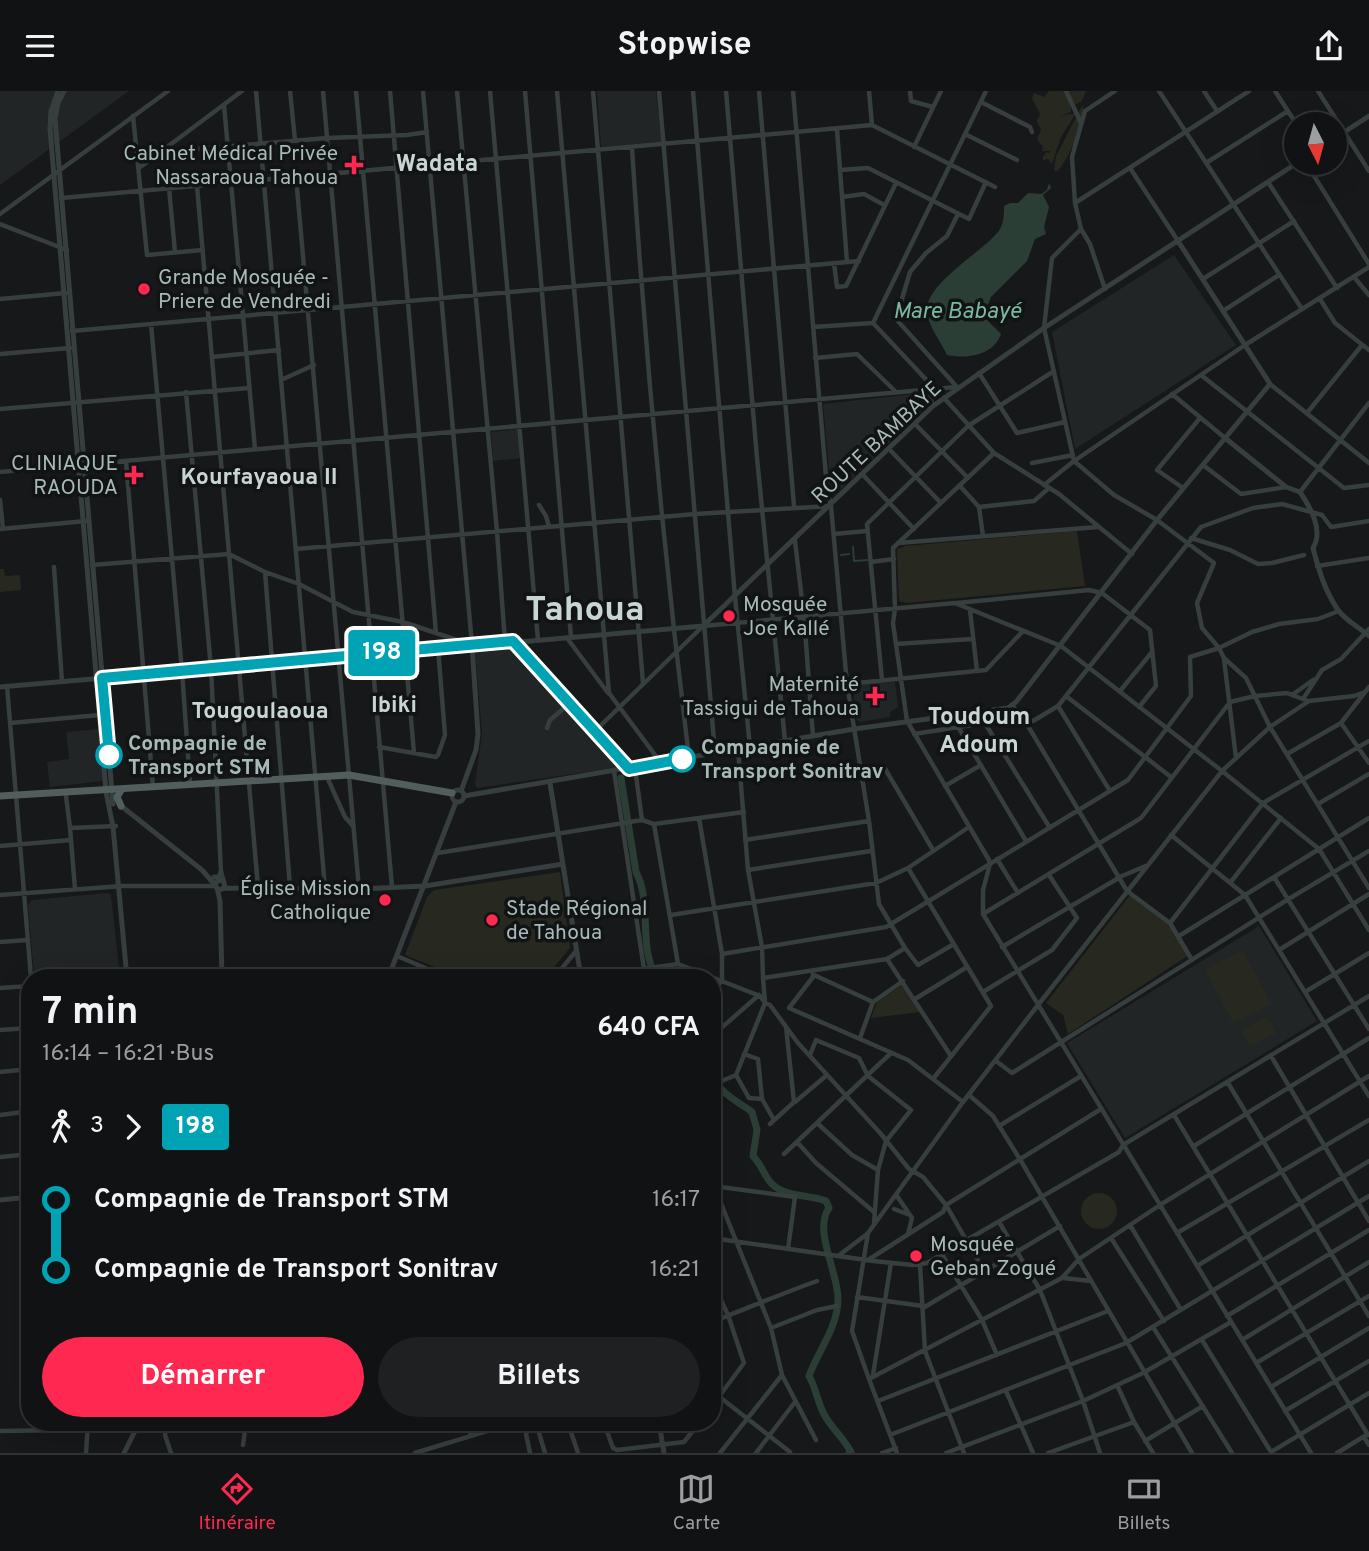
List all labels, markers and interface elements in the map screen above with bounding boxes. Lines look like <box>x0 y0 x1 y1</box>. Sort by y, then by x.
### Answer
text: Stopwise <box>617 26 752 66</box>
icon: menu <box>21 27 59 65</box>
icon: share <box>1310 27 1348 65</box>
north arrow <box>1284 112 1348 175</box>
map controls <box>1284 112 1347 175</box>
place label: Cabinet Médical Privée Nassaraoua Tahoua <box>123 141 338 192</box>
district label: Wadata <box>396 150 478 180</box>
marker: Cabinet Médical Privée Nassaraoua Tahoua <box>344 155 364 175</box>
place label: Grande Mosquée - Priere de Vendredi <box>158 265 331 316</box>
marker: Grande Mosquée - Priere de Vendredi <box>136 281 152 297</box>
water label: Mare Babayé <box>893 298 1023 327</box>
street label: ROUTE BAMBAYE <box>806 376 948 510</box>
place label: CLINIAQUE RAOUDA <box>11 451 118 502</box>
district label: Kourfayaoua II <box>181 464 337 493</box>
marker: CLINIAQUE RAOUDA <box>124 465 144 485</box>
district label: Tahoua <box>525 589 645 633</box>
place label: Mosquée Joe Kallé <box>743 592 830 643</box>
marker: Mosquée Joe Kallé <box>721 608 737 624</box>
line badge: 198 <box>342 630 422 676</box>
text: 198 <box>362 638 402 668</box>
place label: Maternité Tassigui de Tahoua <box>682 672 859 723</box>
marker: Maternité Tassigui de Tahoua <box>865 686 885 706</box>
district label: Ibiki <box>371 692 417 721</box>
district label: Tougoulaoua <box>191 698 329 727</box>
district label: Toudoum Adoum <box>928 703 1030 761</box>
place label: Compagnie de Transport STM <box>128 731 271 782</box>
place label: Compagnie de Transport Sonitrav <box>701 735 884 786</box>
marker: Compagnie de Transport STM <box>96 742 122 768</box>
marker: Compagnie de Transport Sonitrav <box>669 746 695 772</box>
place label: Église Mission Catholique <box>240 875 371 927</box>
marker: Église Mission Catholique <box>377 892 393 908</box>
place label: Stade Régional de Tahoua <box>506 896 647 947</box>
marker: Stade Régional de Tahoua <box>484 912 500 928</box>
text: 7 min <box>42 989 139 1038</box>
text: 640 CFA <box>597 1012 700 1045</box>
text: 16:14 – 16:21 · Bus <box>42 1040 214 1069</box>
icon: walk <box>42 1108 80 1146</box>
icon: forward <box>114 1108 152 1146</box>
text: 3 <box>90 1112 104 1141</box>
text: 198 <box>176 1112 215 1142</box>
text: Compagnie de Transport STM <box>94 1184 449 1217</box>
text: 16:17 <box>652 1186 700 1215</box>
place label: Mosquée Geban Zogué <box>930 1232 1056 1283</box>
marker: Mosquée Geban Zogué <box>908 1248 924 1264</box>
text: Compagnie de Transport Sonitrav <box>94 1254 498 1287</box>
text: 16:21 <box>650 1256 700 1285</box>
button: Démarrer <box>42 1337 364 1417</box>
button: Billets <box>378 1337 700 1417</box>
tab: Itinéraire <box>199 1470 276 1536</box>
tab: Carte <box>673 1470 720 1536</box>
tab: Billets <box>1117 1470 1170 1536</box>

